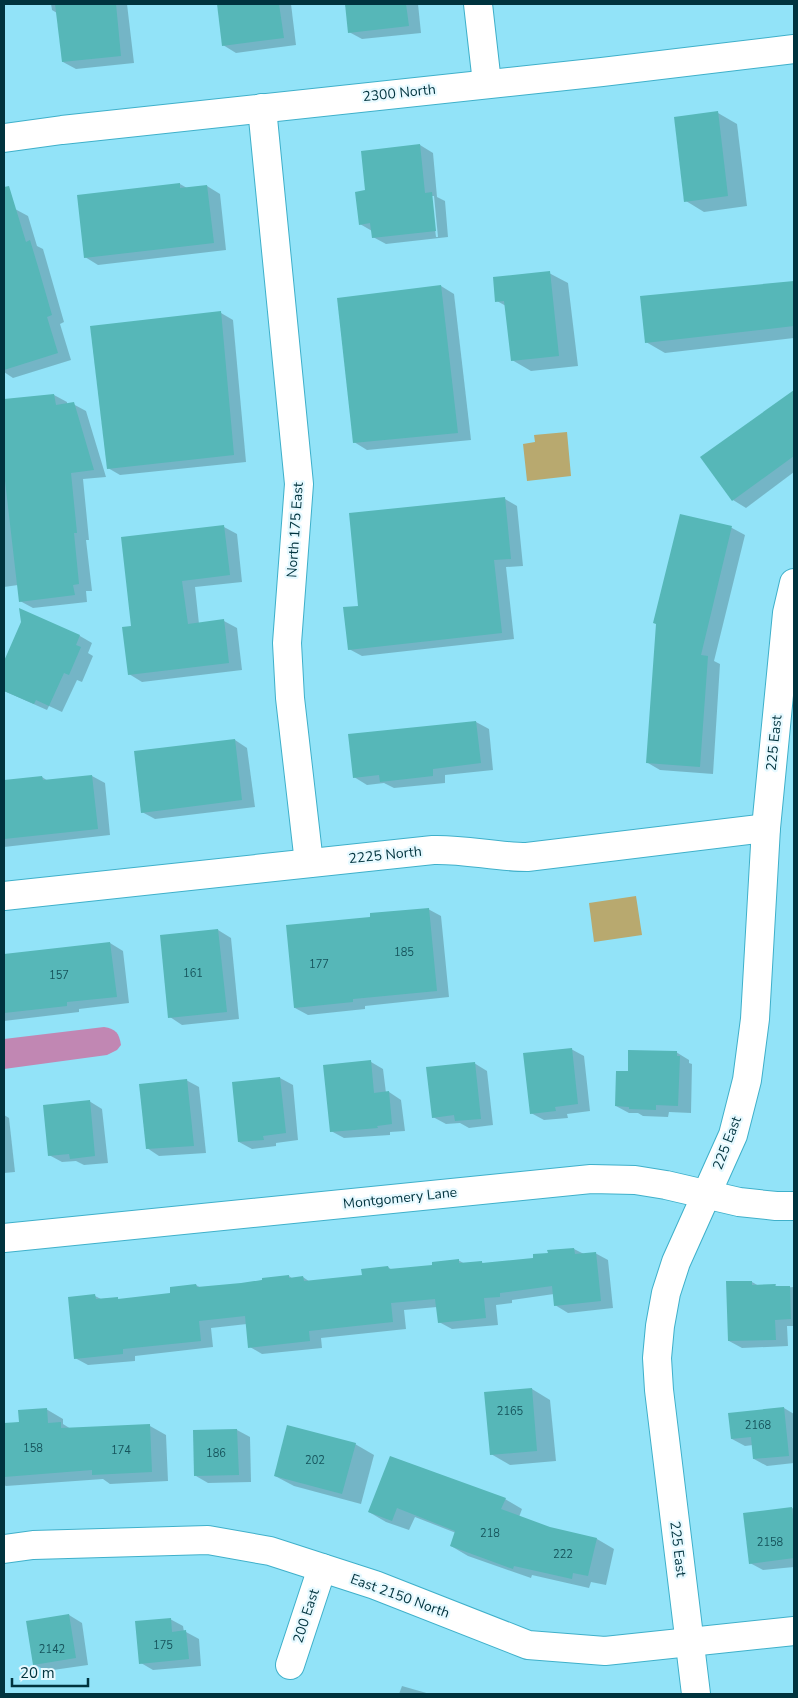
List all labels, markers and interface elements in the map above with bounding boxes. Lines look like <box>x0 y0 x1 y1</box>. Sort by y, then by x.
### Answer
street label: 2300 North <box>361 80 437 106</box>
street label: North 175 East <box>282 481 308 578</box>
street label: 225 East <box>762 714 786 772</box>
street label: 2225 North <box>347 842 423 868</box>
house number: 185 <box>394 945 414 960</box>
house number: 177 <box>309 957 329 972</box>
house number: 161 <box>183 966 203 981</box>
house number: 157 <box>49 968 69 983</box>
street label: 225 East <box>708 1113 746 1172</box>
street label: Montgomery Lane <box>342 1183 458 1213</box>
house number: 2165 <box>497 1404 524 1419</box>
house number: 2168 <box>745 1418 772 1433</box>
house number: 158 <box>23 1441 43 1456</box>
house number: 174 <box>111 1443 131 1458</box>
house number: 186 <box>206 1446 226 1461</box>
house number: 202 <box>305 1453 325 1468</box>
street label: 225 East <box>665 1520 691 1578</box>
house number: 218 <box>480 1526 500 1541</box>
house number: 2158 <box>757 1535 784 1550</box>
house number: 222 <box>553 1547 573 1562</box>
street label: East 2150 North <box>348 1569 452 1623</box>
street label: 200 East <box>288 1586 324 1645</box>
house number: 175 <box>153 1638 173 1653</box>
house number: 2142 <box>39 1642 65 1657</box>
scale bar <box>12 1656 89 1688</box>
text: 20 m <box>20 1663 55 1683</box>

